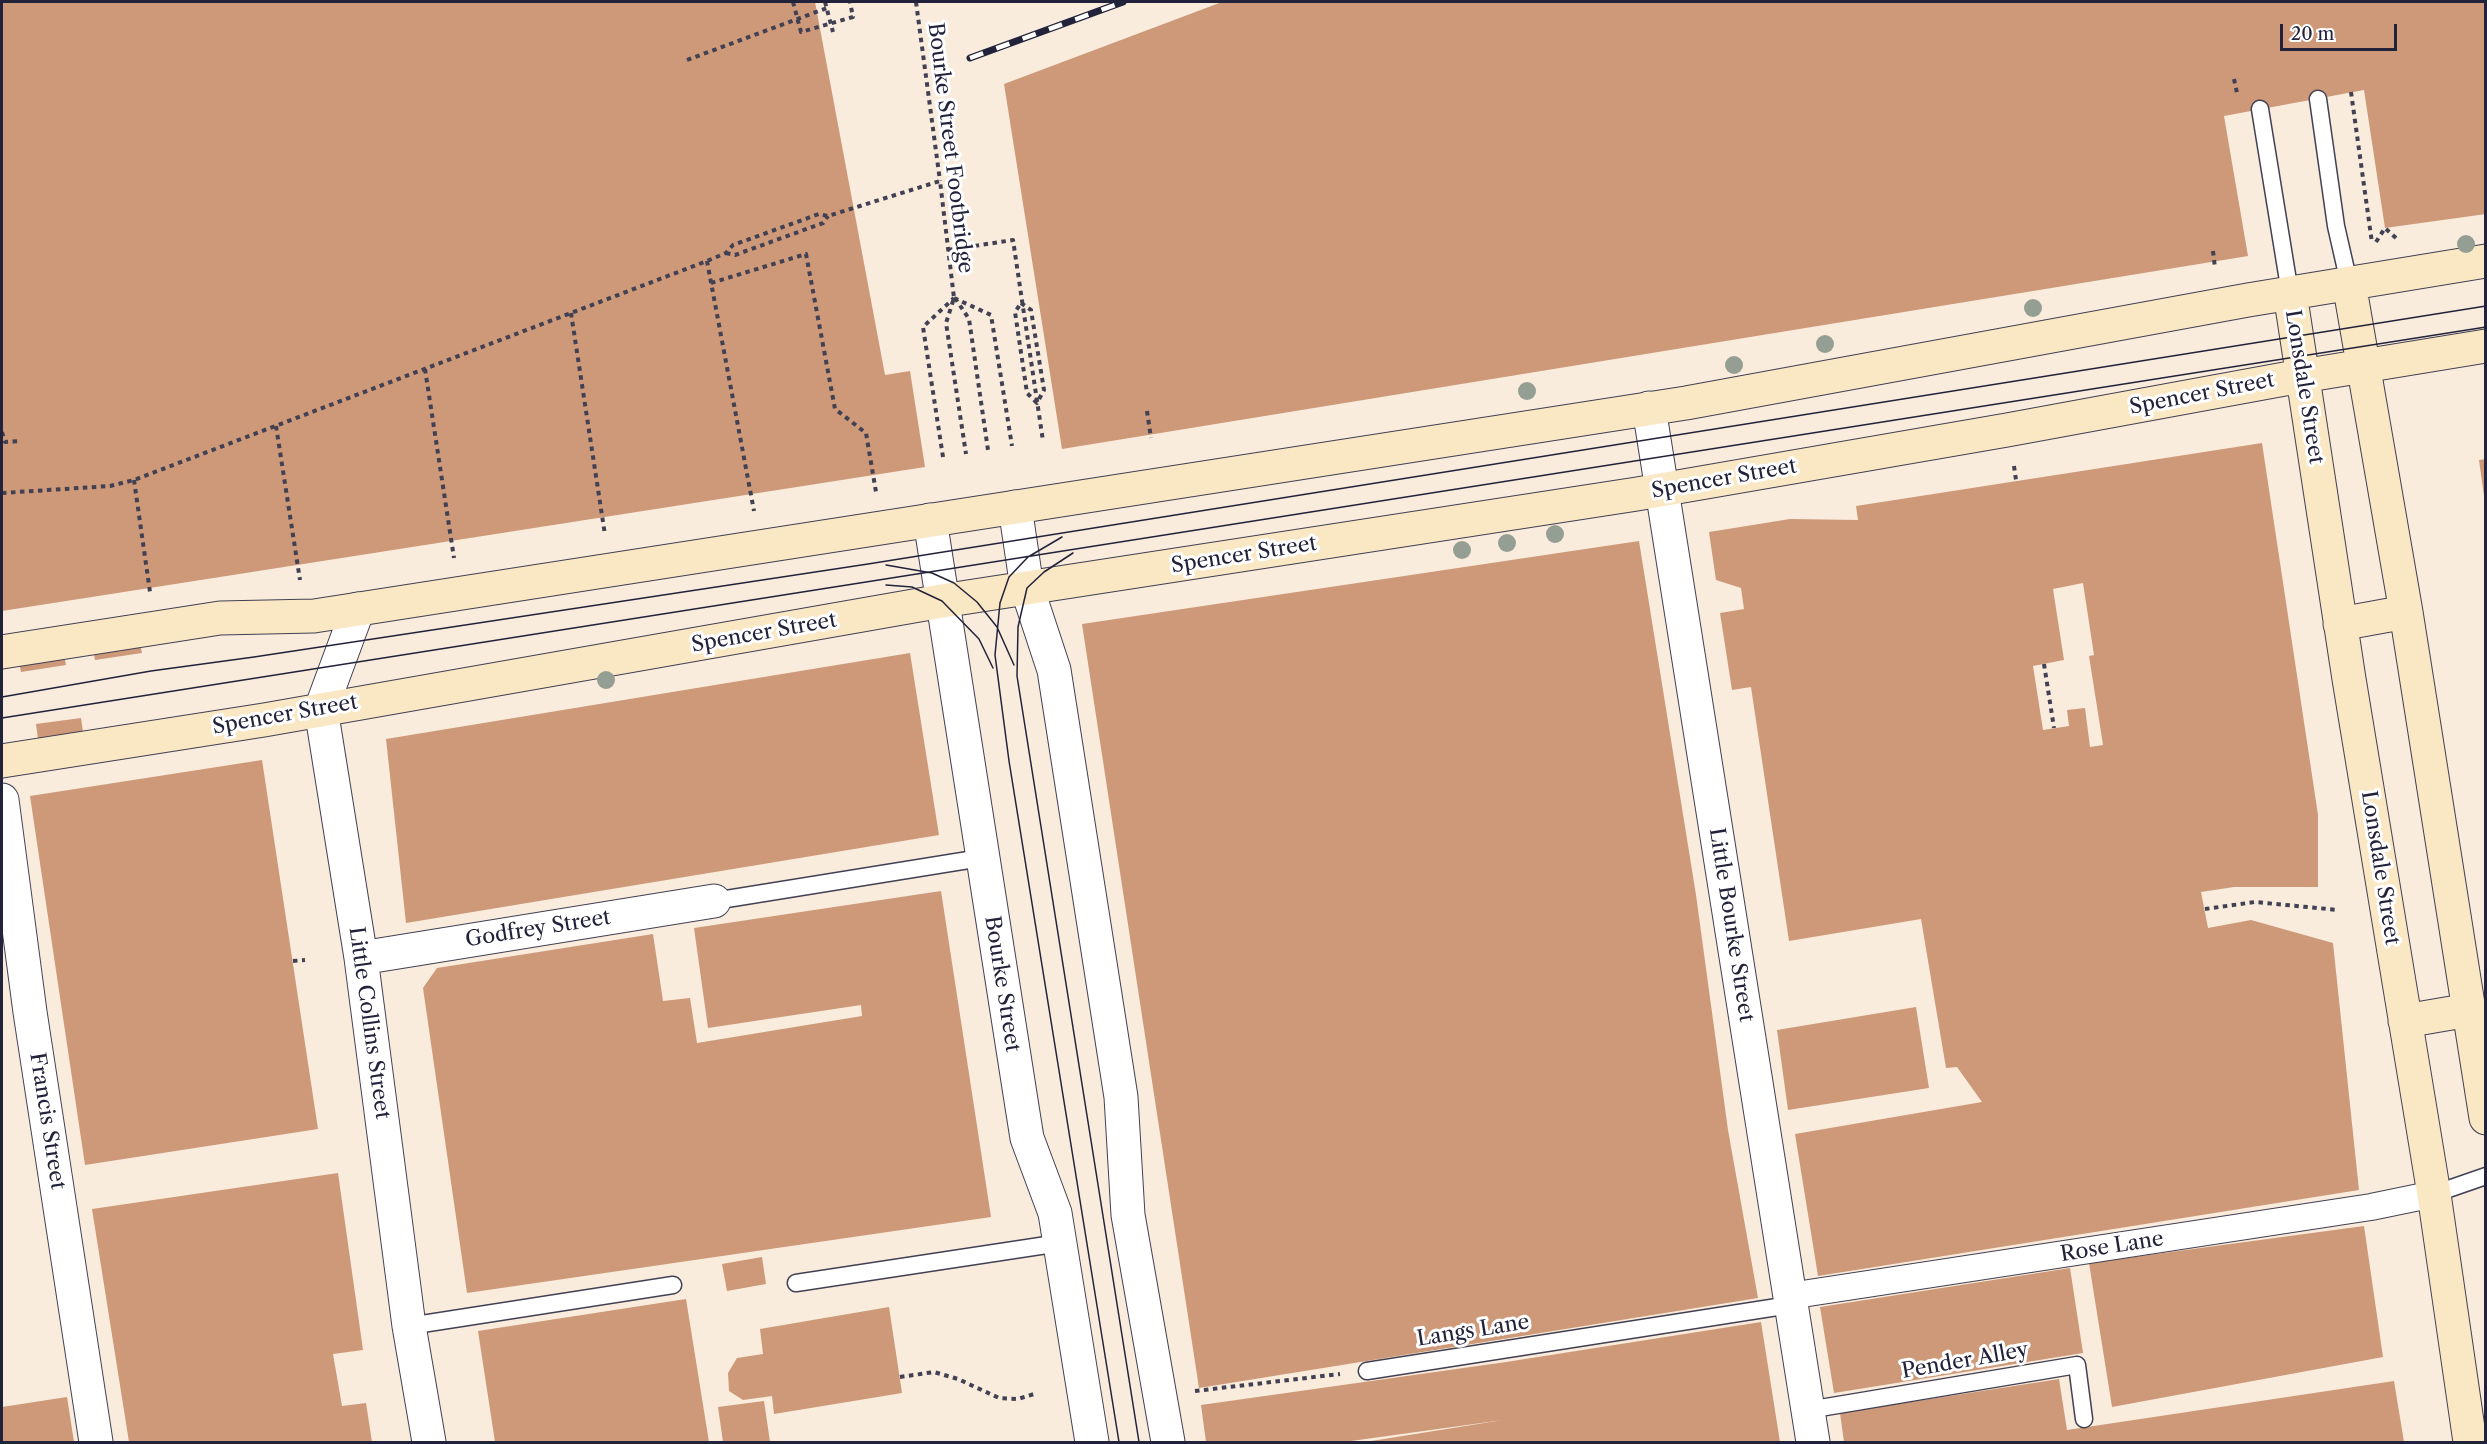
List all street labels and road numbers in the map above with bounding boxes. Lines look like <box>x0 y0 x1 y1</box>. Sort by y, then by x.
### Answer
street label: Bourke Street Footbridge <box>922 21 978 275</box>
street label: Lonsdale Street <box>2279 308 2329 466</box>
street label: Spencer Street <box>2127 368 2277 420</box>
street label: Spencer Street <box>1649 454 1799 504</box>
street label: Spencer Street <box>1169 531 1319 579</box>
street label: Spencer Street <box>689 608 839 658</box>
street label: Spencer Street <box>210 690 360 740</box>
street label: Lonsdale Street <box>2355 789 2405 947</box>
street label: Little Bourke Street <box>1703 826 1759 1024</box>
street label: Godfrey Street <box>464 905 612 953</box>
street label: Bourke Street <box>979 914 1025 1054</box>
street label: Little Collins Street <box>343 925 395 1121</box>
street label: Francis Street <box>24 1051 70 1191</box>
street label: Rose Lane <box>2059 1226 2165 1268</box>
street label: Langs Lane <box>1415 1310 1531 1352</box>
street label: Pender Alley <box>1900 1337 2030 1385</box>

